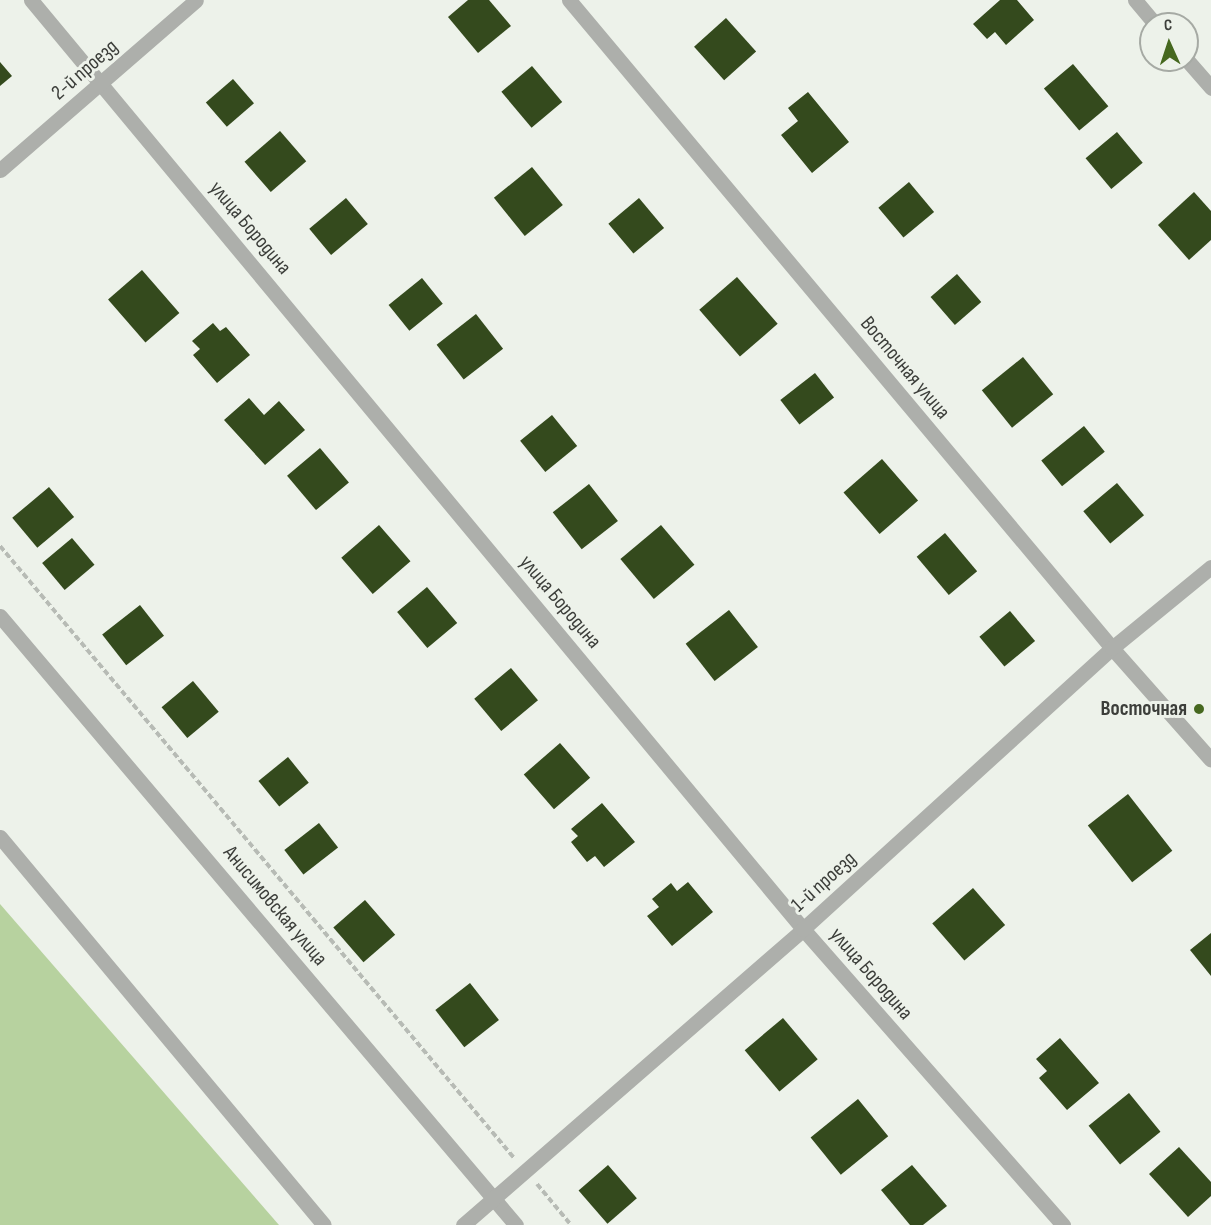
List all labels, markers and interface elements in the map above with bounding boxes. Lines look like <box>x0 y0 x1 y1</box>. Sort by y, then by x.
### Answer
north arrow <box>1139 12 1199 72</box>
text: С <box>1164 16 1173 35</box>
street label: 2-й проезд <box>47 34 123 106</box>
street label: улица Бородина <box>204 176 296 280</box>
street label: Восточная улица <box>855 312 955 424</box>
street label: улица Бородина <box>514 550 606 654</box>
place label: Восточная <box>1100 696 1187 722</box>
marker: Восточная <box>1192 702 1206 716</box>
street label: Анисимовская улица <box>218 841 332 971</box>
street label: 1-й проезд <box>786 846 862 918</box>
street label: улица Бородина <box>824 923 918 1025</box>

